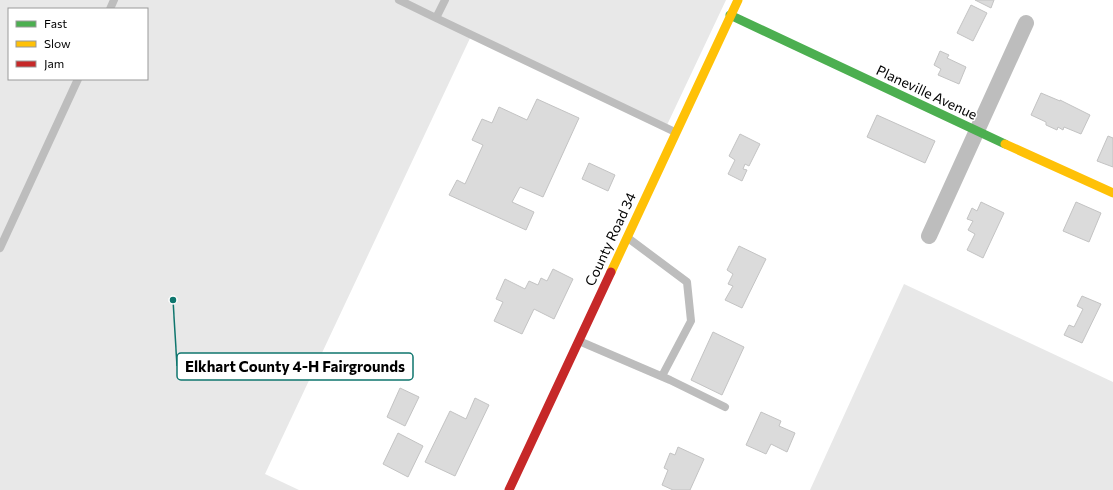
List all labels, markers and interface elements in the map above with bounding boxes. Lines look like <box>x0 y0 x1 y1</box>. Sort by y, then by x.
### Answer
legend <box>8 8 148 80</box>
text: Fast <box>44 16 67 30</box>
text: Slow <box>44 36 71 50</box>
text: Jam <box>44 56 64 71</box>
street label: Planeville Avenue <box>874 61 980 123</box>
street label: County Road 34 <box>581 189 639 288</box>
callout: Elkhart County 4-H Fairgrounds <box>177 353 413 380</box>
text: Elkhart County 4-H Fairgrounds <box>185 357 405 375</box>

